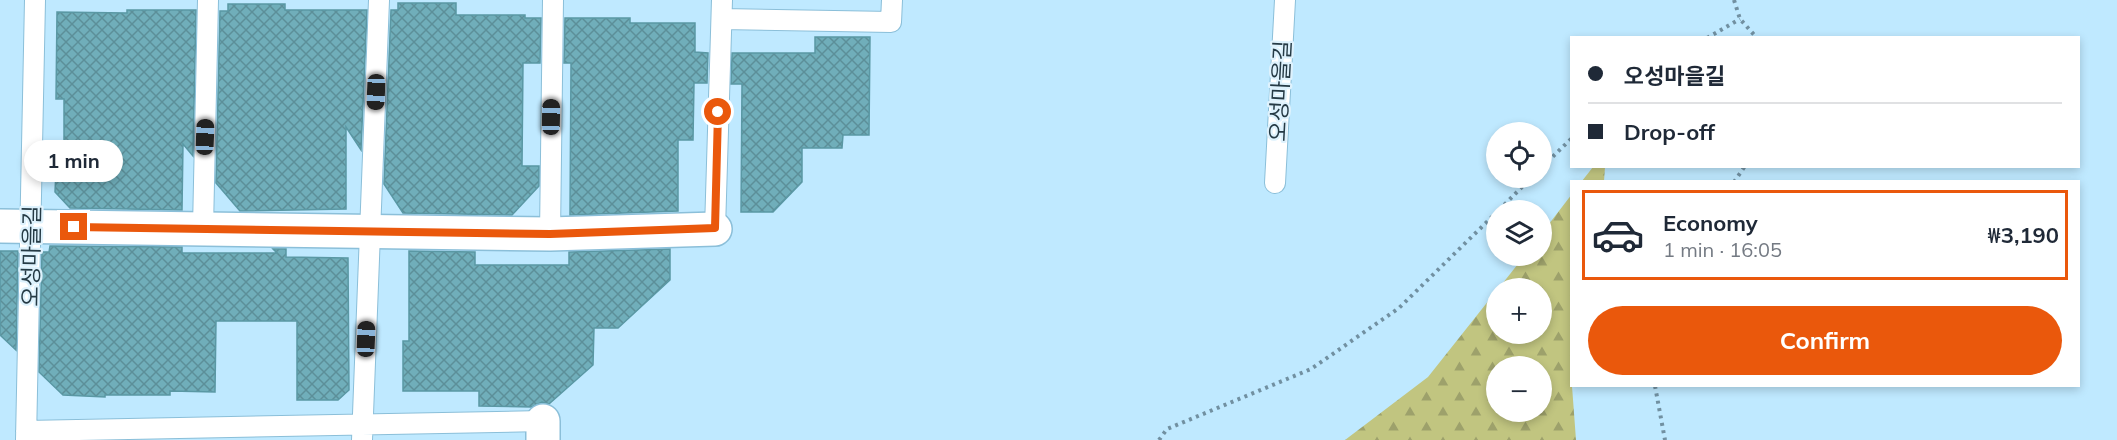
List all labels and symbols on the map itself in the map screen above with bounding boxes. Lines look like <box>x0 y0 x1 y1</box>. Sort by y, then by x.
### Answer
street label: 오성마을길 <box>1263 40 1297 142</box>
car <box>366 74 386 110</box>
route start <box>704 98 731 125</box>
car <box>542 99 560 135</box>
car <box>195 119 215 155</box>
callout: 1 min <box>25 140 124 182</box>
street label: 오성마을길 <box>16 205 46 307</box>
route end <box>60 213 87 240</box>
car <box>356 321 376 357</box>

